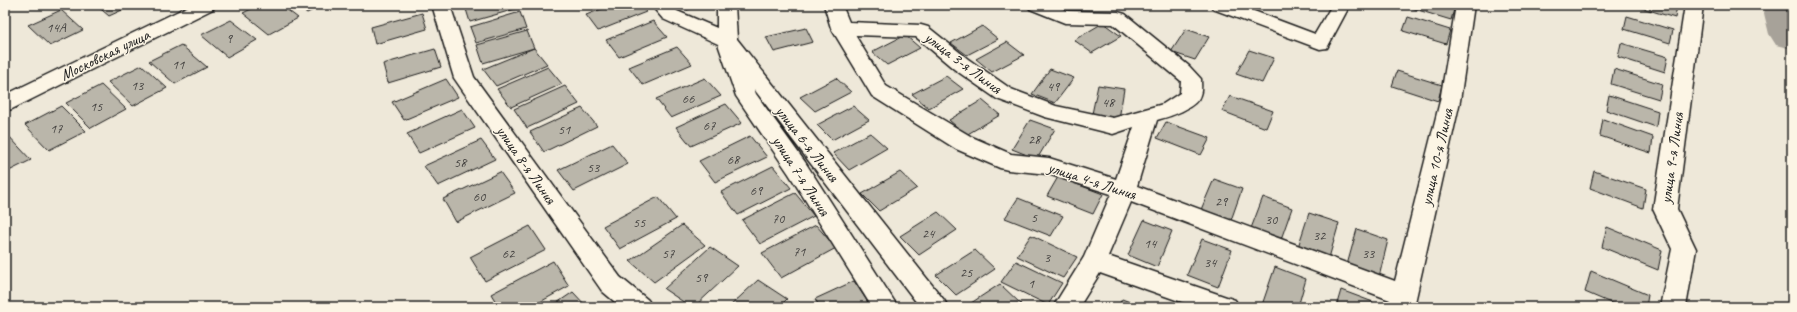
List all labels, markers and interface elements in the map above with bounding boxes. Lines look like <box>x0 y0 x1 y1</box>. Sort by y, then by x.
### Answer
house number: 14А <box>46 19 67 36</box>
street label: Московская улица <box>57 24 154 85</box>
street label: улица 3-я Линия <box>920 27 1007 99</box>
house number: 9 <box>226 30 234 47</box>
house number: 11 <box>172 56 185 73</box>
house number: 13 <box>131 77 145 94</box>
house number: 49 <box>1047 78 1061 95</box>
house number: 66 <box>682 90 695 107</box>
house number: 48 <box>1102 94 1116 111</box>
house number: 15 <box>90 98 103 115</box>
street label: улица 6-я Линия <box>770 101 844 187</box>
street label: улица 10-я Линия <box>1416 105 1458 208</box>
street label: улица 9-я Линия <box>1656 110 1688 206</box>
house number: 67 <box>703 117 716 134</box>
house number: 17 <box>50 120 63 137</box>
street label: улица 8-я Линия <box>491 121 561 209</box>
house number: 51 <box>558 121 571 138</box>
street label: улица 7-я Линия <box>767 131 835 221</box>
house number: 28 <box>1028 131 1042 148</box>
house number: 68 <box>727 151 741 168</box>
house number: 58 <box>454 154 468 171</box>
street label: улица 4-я Линия <box>1044 157 1140 205</box>
house number: 53 <box>587 159 601 176</box>
house number: 69 <box>750 182 764 199</box>
house number: 60 <box>473 188 487 205</box>
house number: 29 <box>1215 193 1229 210</box>
house number: 5 <box>1031 209 1038 226</box>
house number: 70 <box>772 210 786 227</box>
house number: 30 <box>1265 211 1279 228</box>
house number: 55 <box>633 214 646 231</box>
house number: 24 <box>922 225 936 242</box>
house number: 32 <box>1313 227 1327 244</box>
house number: 14 <box>1144 235 1158 252</box>
house number: 71 <box>793 243 806 260</box>
house number: 62 <box>502 245 516 262</box>
house number: 57 <box>662 245 675 262</box>
house number: 33 <box>1362 245 1376 262</box>
house number: 3 <box>1044 249 1052 266</box>
house number: 34 <box>1204 254 1218 271</box>
house number: 25 <box>960 264 973 281</box>
house number: 59 <box>695 269 709 286</box>
house number: 1 <box>1028 275 1035 292</box>

